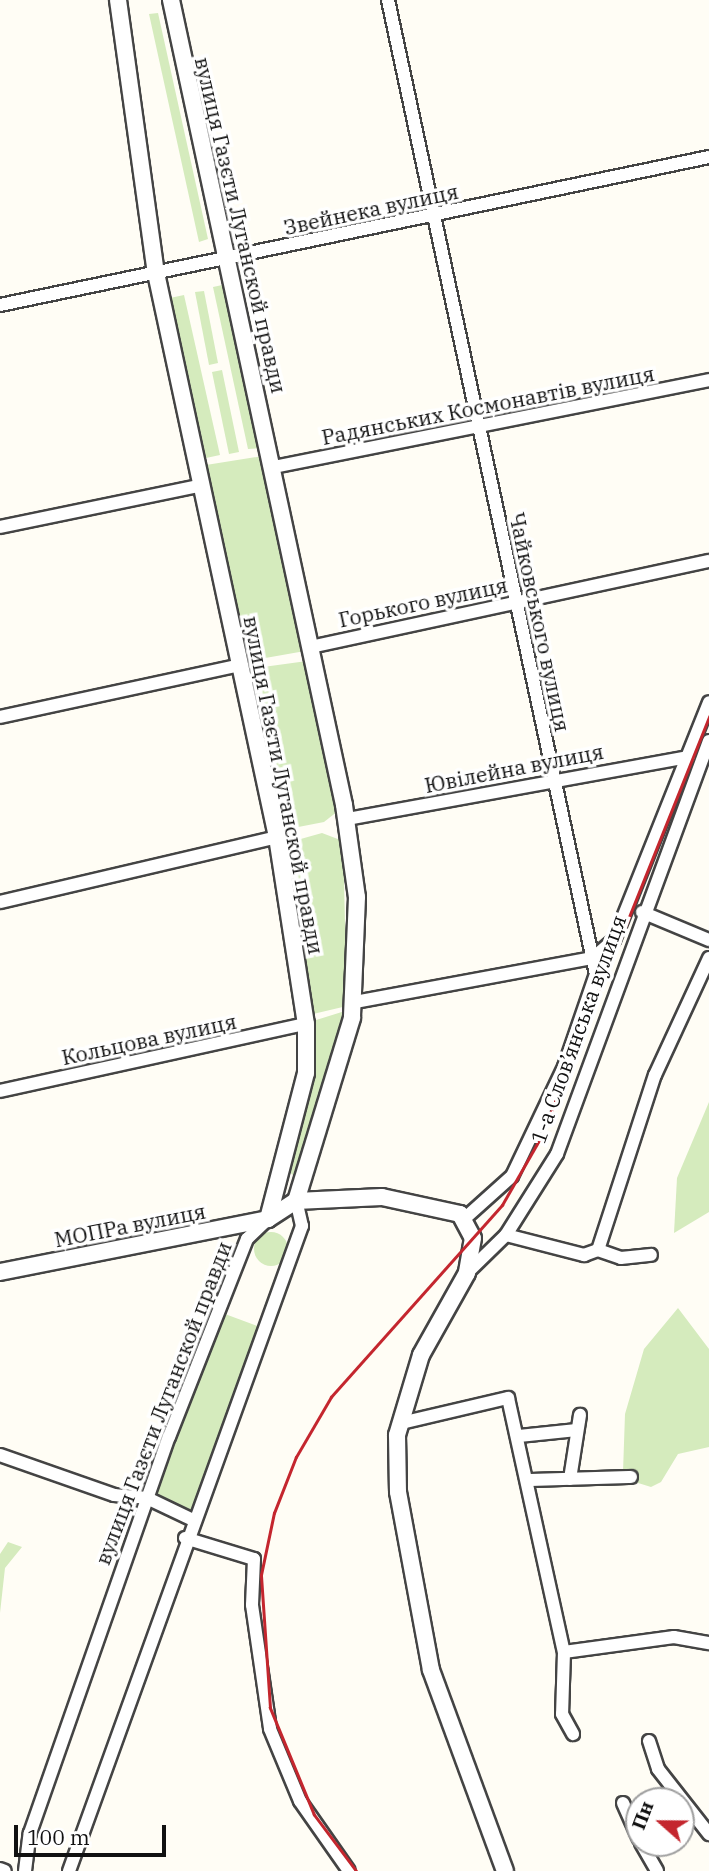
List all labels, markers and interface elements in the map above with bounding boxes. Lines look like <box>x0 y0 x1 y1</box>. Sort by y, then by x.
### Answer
street label: вулиця Газєти Луганской правди <box>190 54 292 396</box>
street label: Звейнека вулиця <box>281 178 461 240</box>
street label: Радянських Космонавтів вулиця <box>319 360 657 450</box>
street label: Чайковського вулиця <box>504 510 576 734</box>
street label: Горького вулиця <box>336 572 510 632</box>
street label: вулиця Газєти Луганской правди <box>239 614 329 956</box>
street label: Ювілейна вулиця <box>422 738 606 798</box>
street label: 1-а Слов’янська вулиця <box>525 911 631 1147</box>
street label: Кольцова вулиця <box>59 1008 239 1070</box>
street label: МОПРа вулиця <box>52 1198 208 1252</box>
street label: вулиця Газєти Луганской правди <box>90 1238 236 1568</box>
north arrow <box>625 1787 695 1857</box>
text: Пн <box>626 1798 659 1833</box>
scale bar <box>18 1812 170 1856</box>
text: 100 m <box>27 1823 90 1851</box>

